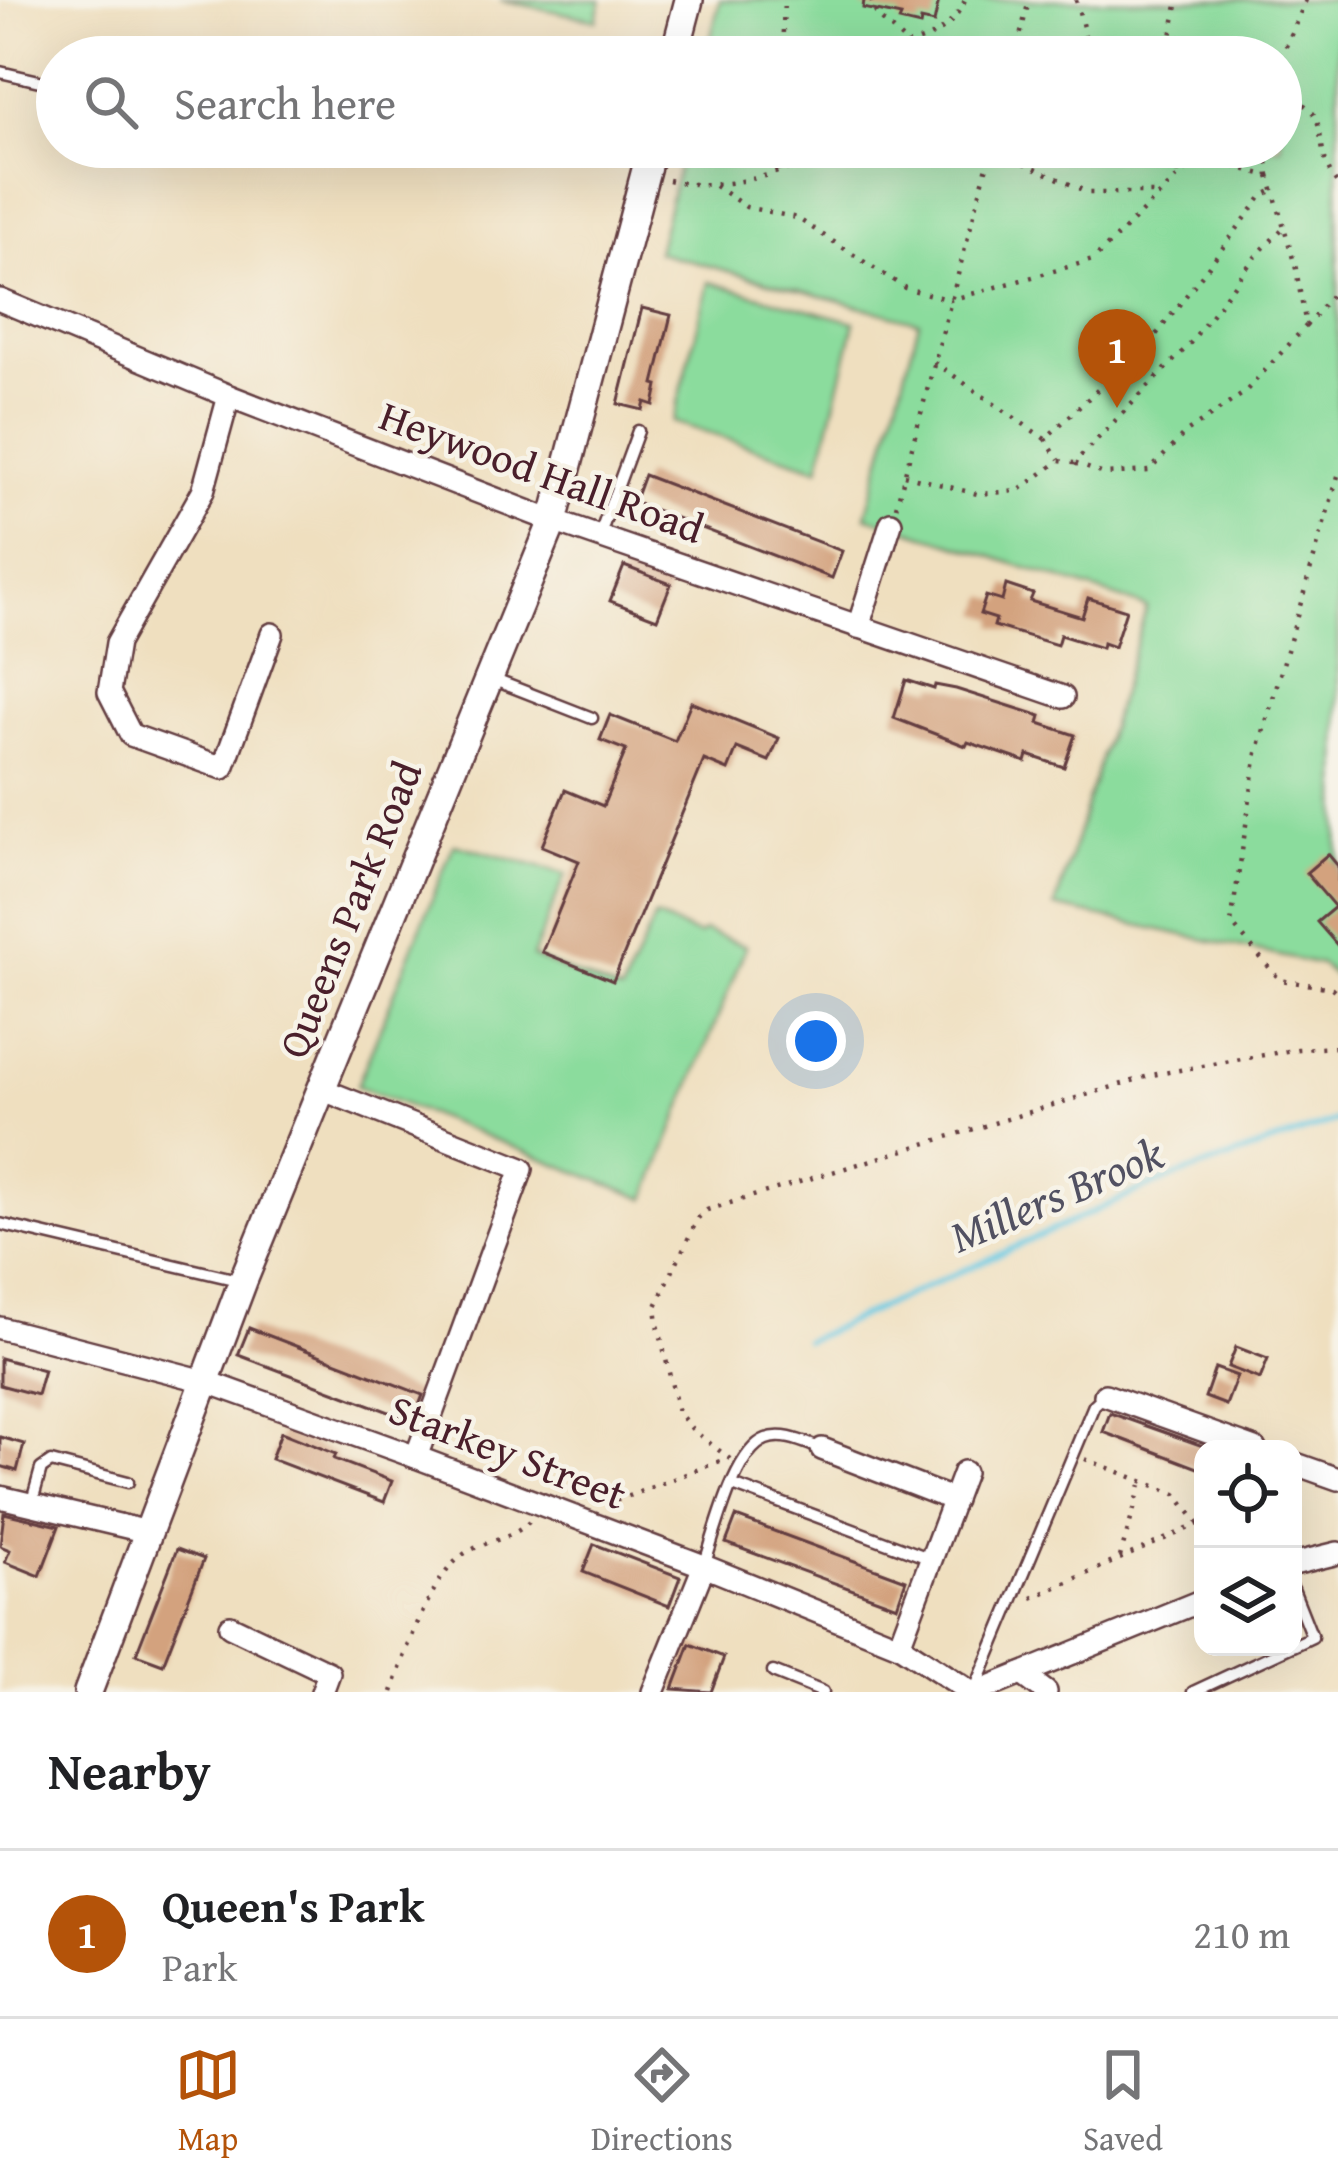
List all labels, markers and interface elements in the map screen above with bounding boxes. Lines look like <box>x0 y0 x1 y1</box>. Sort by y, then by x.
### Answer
search box <box>36 36 1302 168</box>
icon: search <box>78 69 144 135</box>
text: Search here <box>174 70 396 135</box>
pin: 1 <box>1078 309 1156 408</box>
street label: Heywood Hall Road <box>372 384 713 558</box>
street label: Queens Park Road <box>262 751 437 1067</box>
your location <box>786 1011 846 1071</box>
water label: Millers Brook <box>939 1120 1173 1268</box>
street label: Starkey Street <box>381 1378 635 1524</box>
map controls <box>1194 1440 1302 1656</box>
button: locate <box>1194 1440 1302 1548</box>
button: layers <box>1194 1548 1302 1656</box>
text: Nearby <box>48 1733 211 1808</box>
text: Queen's Park <box>162 1873 424 1938</box>
text: 1 <box>77 1905 97 1962</box>
text: 210 m <box>1193 1905 1290 1962</box>
text: Park <box>162 1938 237 1995</box>
tab: Map <box>175 2042 241 2162</box>
tab: Directions <box>591 2042 733 2162</box>
tab: Saved <box>1083 2042 1163 2162</box>

